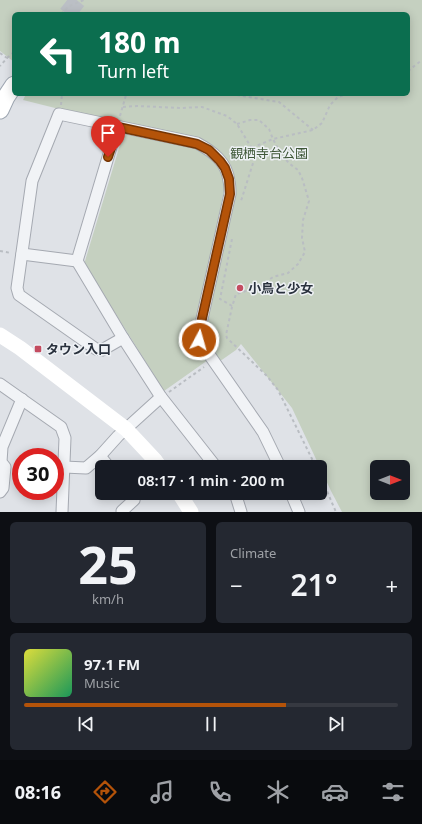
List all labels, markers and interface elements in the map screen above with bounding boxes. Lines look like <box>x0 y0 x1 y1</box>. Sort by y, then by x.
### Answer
text: 180 m <box>98 23 181 61</box>
icon: left <box>32 28 84 80</box>
text: Turn left <box>98 59 169 83</box>
pin <box>91 116 125 157</box>
icon: arrive <box>97 122 119 144</box>
park label: 観栖寺台公園 <box>230 144 308 162</box>
place label: 小鳥と少女 <box>248 279 313 297</box>
marker: 小鳥と少女 <box>235 283 245 293</box>
position arrow <box>178 319 220 361</box>
place label: タウン入口 <box>46 340 111 358</box>
marker: タウン入口 <box>33 344 43 354</box>
speed limit sign: 30 <box>12 448 64 500</box>
north arrow <box>370 460 410 500</box>
map controls <box>370 460 410 500</box>
text: 08:17 · 1 min · 200 m <box>137 470 285 490</box>
text: 25 <box>78 528 138 599</box>
text: Climate <box>230 544 276 562</box>
text: 21° <box>290 564 338 605</box>
text: − <box>230 570 243 600</box>
text: + <box>385 570 398 600</box>
text: km/h <box>92 590 124 608</box>
text: 97.1 FM <box>84 654 140 674</box>
text: Music <box>84 674 120 692</box>
icon: previous <box>75 713 97 735</box>
icon: pause <box>200 713 222 735</box>
icon: next <box>325 713 347 735</box>
icon: directions <box>91 778 119 806</box>
icon: music <box>148 778 176 806</box>
icon: phone <box>206 778 234 806</box>
icon: climate <box>264 778 292 806</box>
icon: car <box>321 778 349 806</box>
icon: filters <box>379 778 407 806</box>
text: 08:16 <box>15 780 61 804</box>

